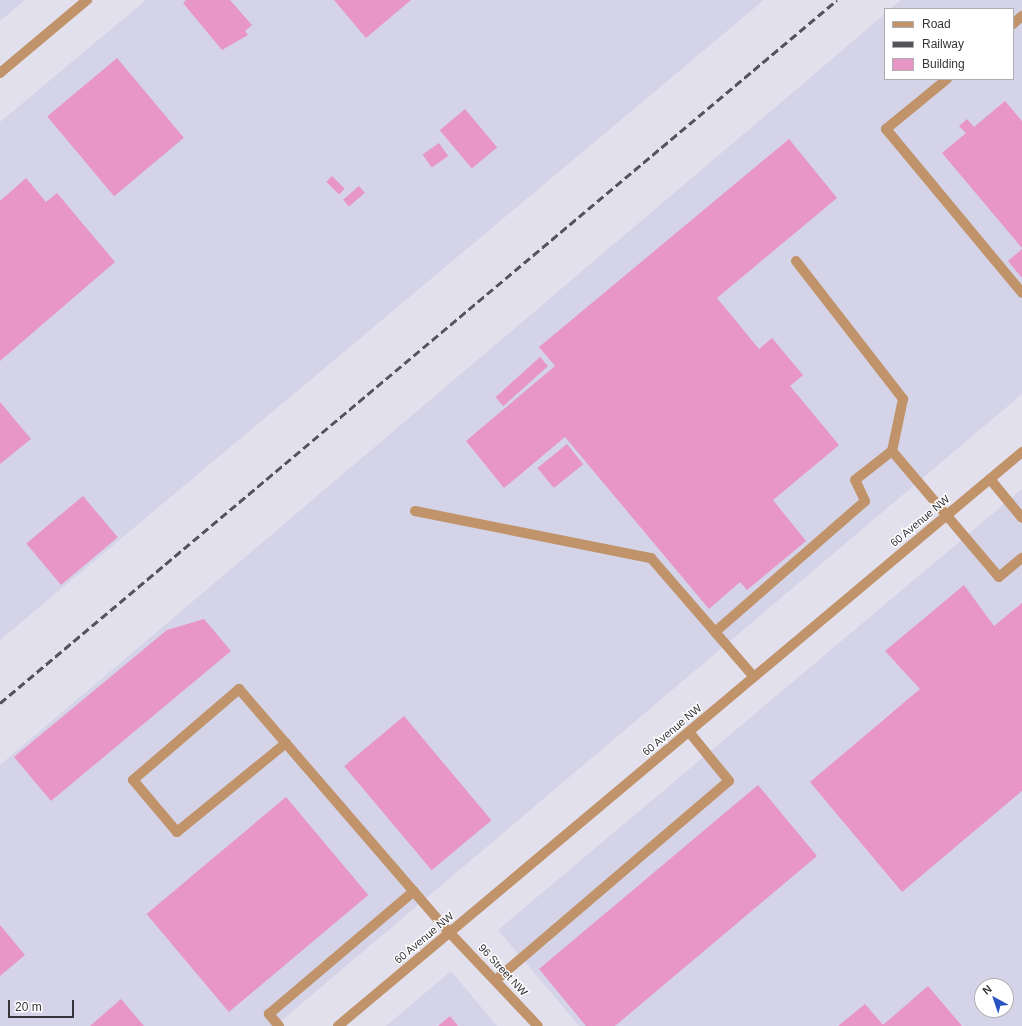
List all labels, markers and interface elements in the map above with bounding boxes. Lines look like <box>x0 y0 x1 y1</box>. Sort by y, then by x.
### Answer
legend <box>884 8 1014 80</box>
text: Road <box>922 17 951 31</box>
text: Railway <box>922 37 964 51</box>
text: Building <box>922 57 965 71</box>
street label: 60 Avenue NW <box>887 492 953 550</box>
street label: 60 Avenue NW <box>639 701 705 759</box>
street label: 60 Avenue NW <box>391 909 457 967</box>
street label: 96 Street NW <box>476 941 530 999</box>
north arrow <box>974 978 1014 1018</box>
text: N <box>980 982 994 997</box>
scale bar <box>10 992 76 1018</box>
text: 20 m <box>15 1000 42 1014</box>

